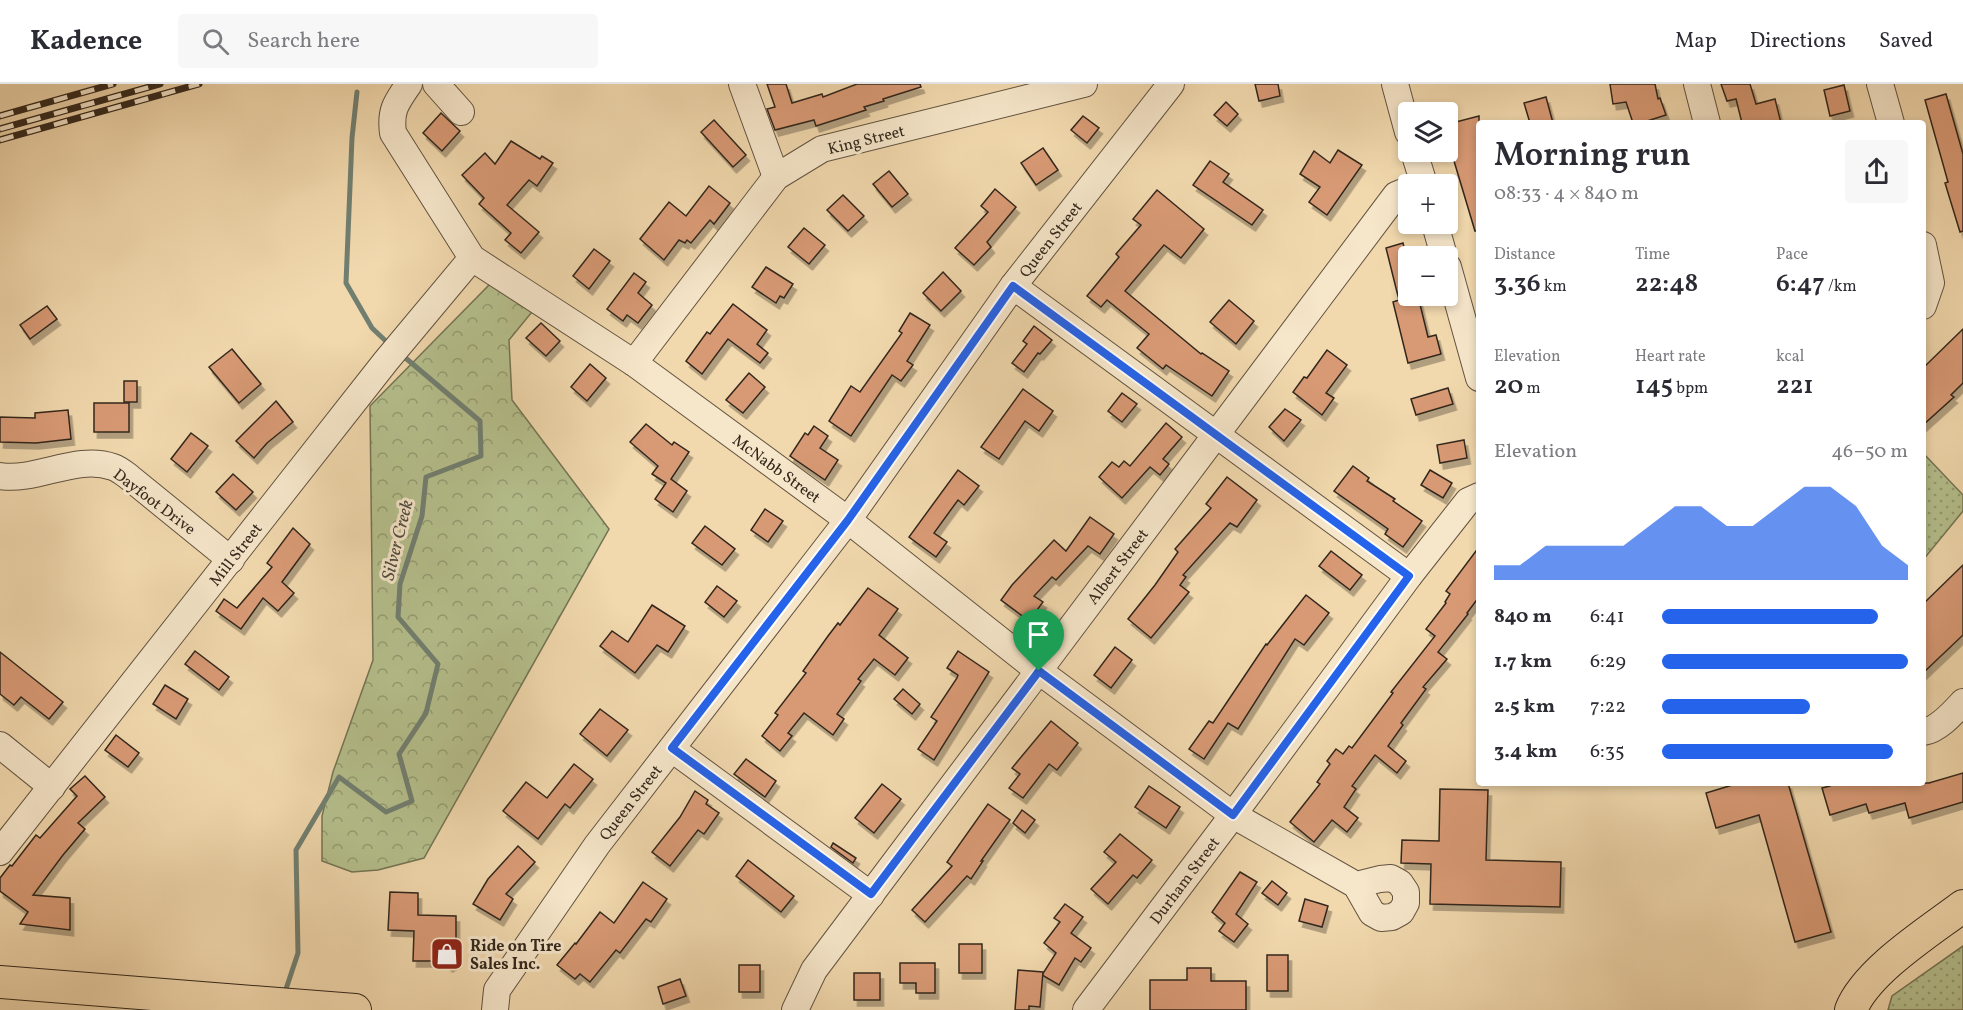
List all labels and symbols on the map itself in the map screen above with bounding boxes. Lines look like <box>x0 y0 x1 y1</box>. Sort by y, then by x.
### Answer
street label: King Street <box>826 121 908 161</box>
street label: Queen Street <box>1015 197 1088 283</box>
street label: McNabb Street <box>727 430 825 509</box>
street label: Dayfoot Drive <box>108 464 200 541</box>
water label: Silver Creek <box>376 498 420 583</box>
street label: Mill Street <box>205 519 268 591</box>
street label: Albert Street <box>1083 524 1155 610</box>
pin <box>1013 609 1064 671</box>
street label: Queen Street <box>595 760 668 846</box>
street label: Durham Street <box>1145 833 1226 929</box>
shop icon: Ride on Tire Sales Inc. <box>429 936 465 972</box>
place label: Ride on Tire Sales Inc. <box>470 936 561 976</box>

